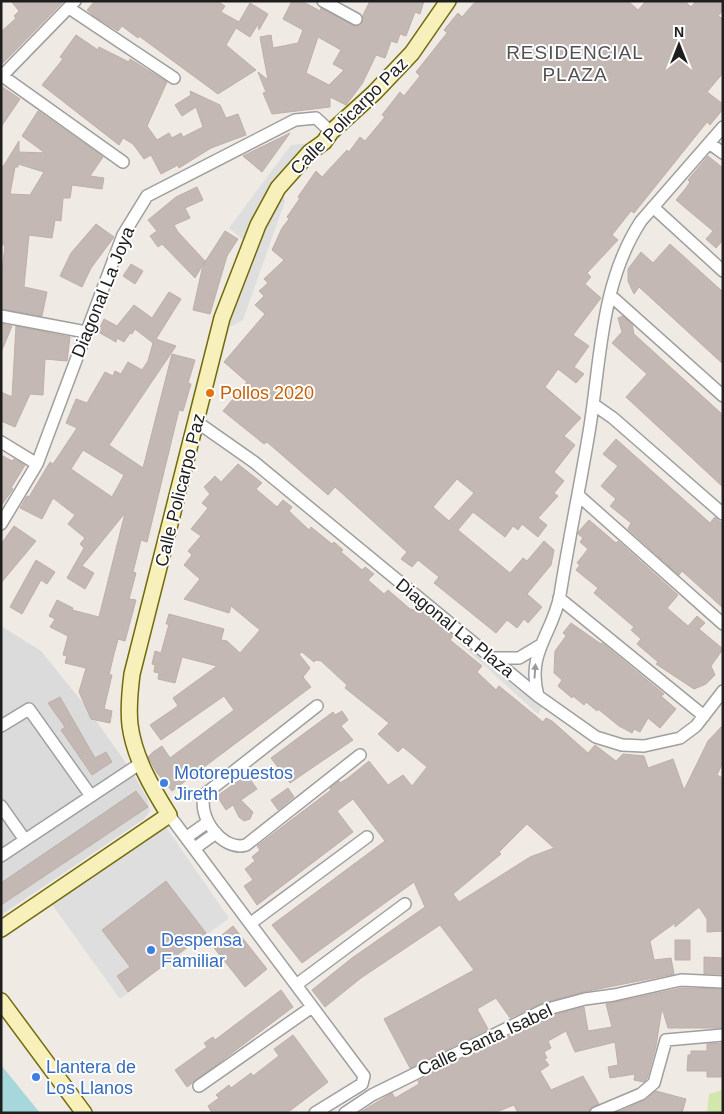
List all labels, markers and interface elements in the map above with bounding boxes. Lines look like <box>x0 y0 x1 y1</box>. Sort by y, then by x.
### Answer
north arrow <box>654 20 704 70</box>
text: N <box>674 24 684 40</box>
district label: RESIDENCIAL PLAZA <box>506 42 644 85</box>
street label: Calle Policarpo Paz <box>286 53 412 179</box>
street label: Diagonal La Joya <box>68 223 139 360</box>
place label: Pollos 2020 <box>220 383 314 403</box>
marker: Pollos 2020 <box>204 387 216 399</box>
street label: Calle Policarpo Paz <box>151 411 209 569</box>
street label: Diagonal La Plaza <box>392 574 519 682</box>
one-way arrow <box>531 663 539 679</box>
place label: Motorepuestos Jireth <box>174 763 293 804</box>
marker: Motorepuestos Jireth <box>158 777 170 789</box>
place label: Despensa Familiar <box>161 930 243 971</box>
marker: Despensa Familiar <box>145 944 157 956</box>
street label: Calle Santa Isabel <box>415 1000 555 1080</box>
place label: Llantera de Los Llanos <box>46 1057 136 1098</box>
marker: Llantera de Los Llanos <box>30 1071 42 1083</box>

